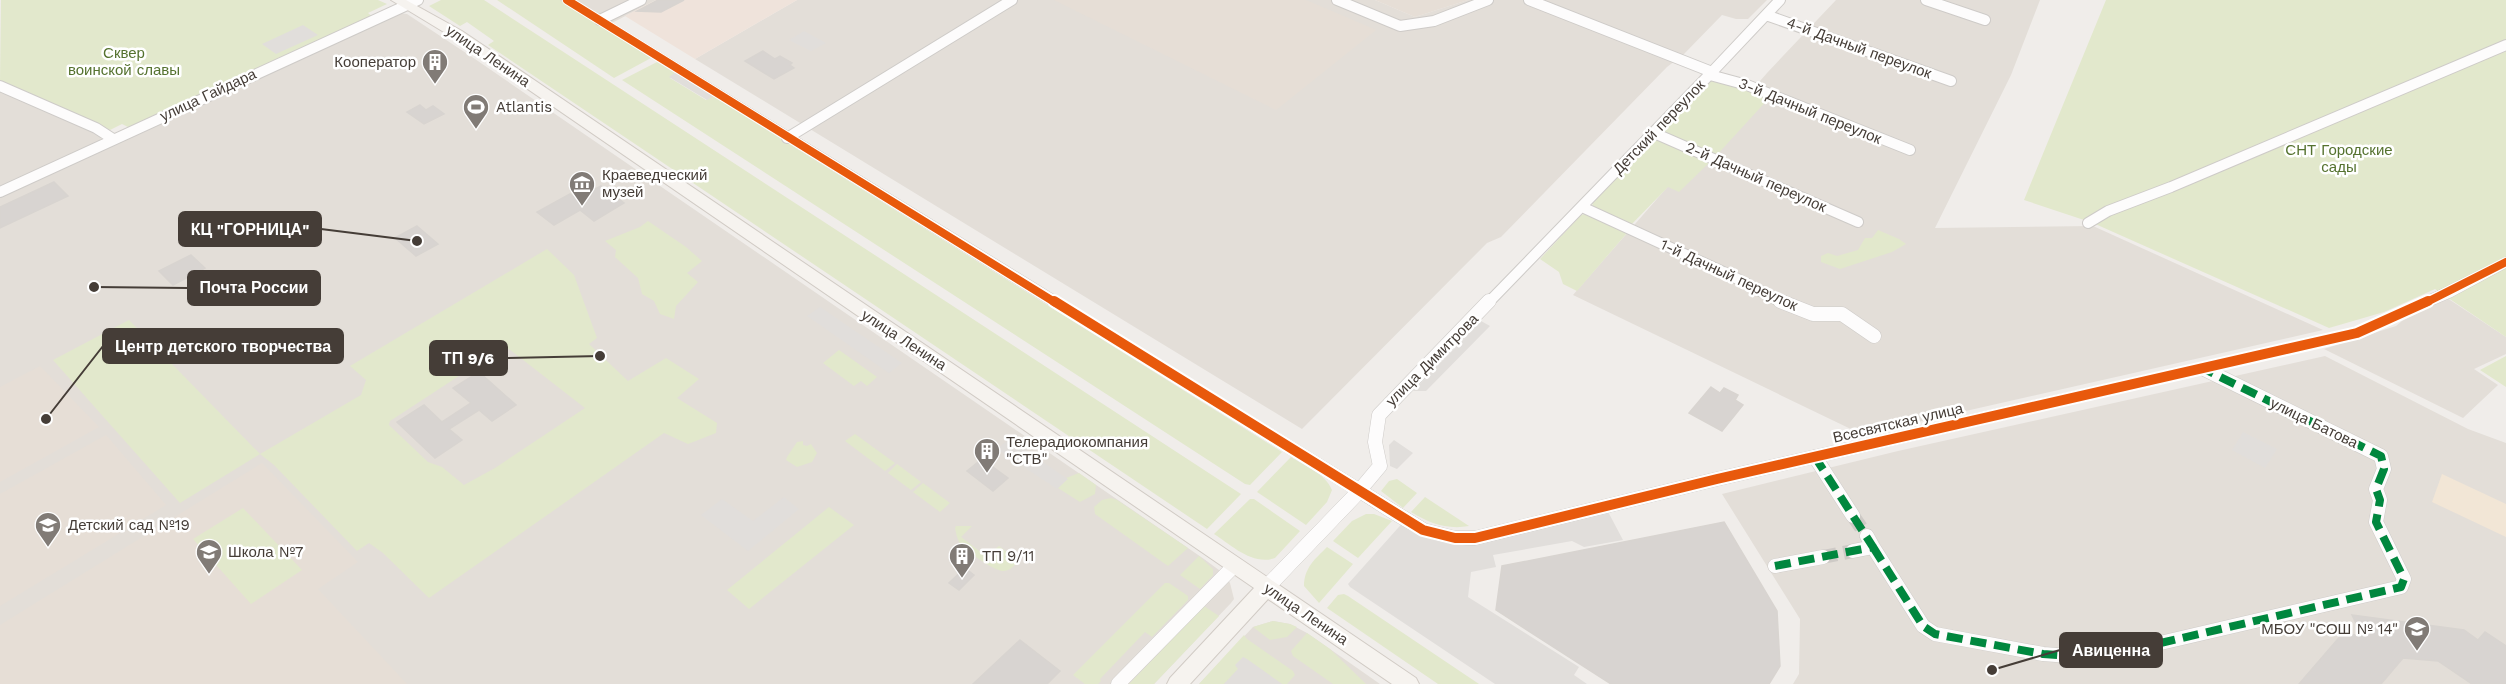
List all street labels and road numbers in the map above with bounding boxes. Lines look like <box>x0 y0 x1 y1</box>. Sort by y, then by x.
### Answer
street label: 4-й Дачный переулок <box>1784 13 1934 83</box>
street label: улица Ленина <box>442 21 534 91</box>
street label: улица Гайдара <box>157 65 260 125</box>
street label: 3-й Дачный переулок <box>1736 74 1884 148</box>
street label: Детский переулок <box>1609 76 1709 178</box>
street label: 2-й Дачный переулок <box>1683 138 1830 216</box>
street label: 1-й Дачный переулок <box>1657 235 1801 315</box>
street label: улица Ленина <box>858 306 950 375</box>
street label: улица Димитрова <box>1382 310 1482 410</box>
street label: улица Батова <box>2267 394 2361 452</box>
street label: Всесвятская улица <box>1831 399 1966 447</box>
street label: улица Ленина <box>1260 579 1352 649</box>

